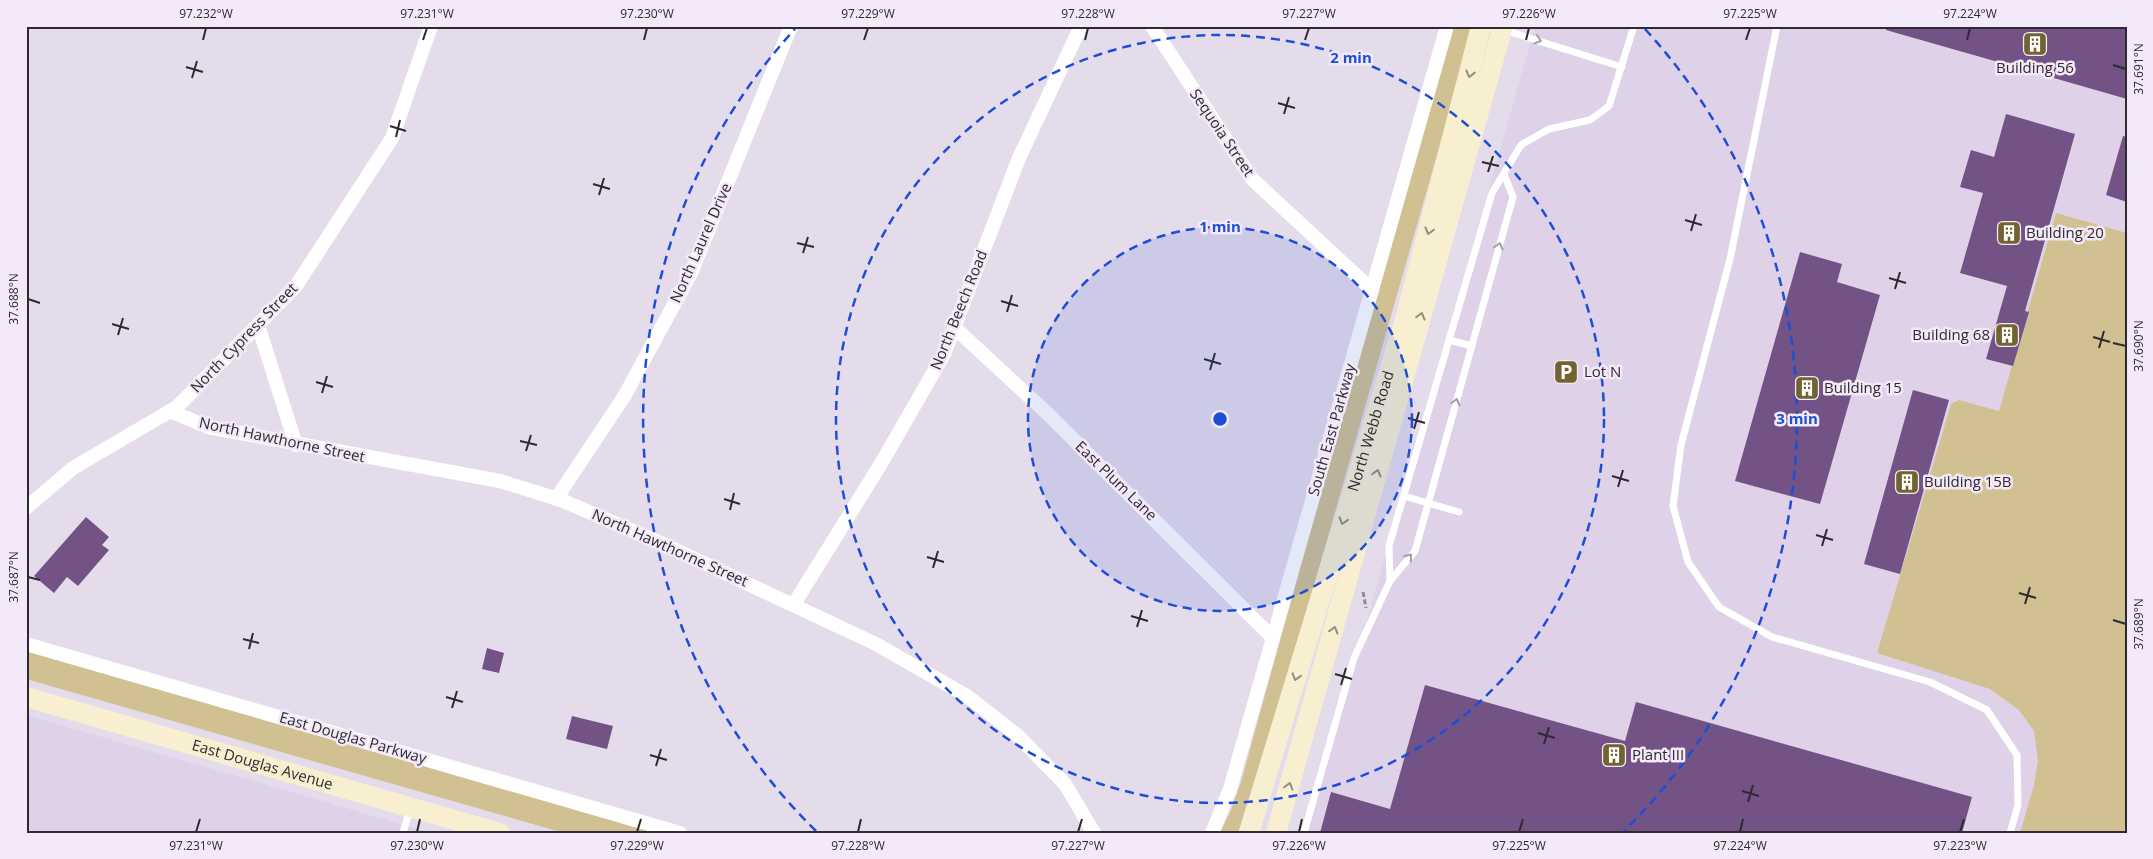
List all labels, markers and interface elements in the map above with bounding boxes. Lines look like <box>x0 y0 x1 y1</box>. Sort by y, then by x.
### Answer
text: 97.232°W <box>179 5 233 22</box>
text: 97.231°W <box>400 5 454 22</box>
text: 97.230°W <box>620 5 674 22</box>
text: 97.229°W <box>841 5 895 22</box>
text: 97.228°W <box>1061 5 1115 22</box>
text: 97.227°W <box>1282 5 1336 22</box>
text: 97.226°W <box>1502 5 1556 22</box>
text: 97.225°W <box>1723 5 1777 22</box>
text: 97.224°W <box>1943 5 1997 22</box>
building icon: Building 56 <box>2022 31 2048 57</box>
one-way arrow <box>1533 35 1542 45</box>
text: 37.691°N <box>2130 43 2147 95</box>
text: 2 min <box>1330 47 1372 67</box>
place label: Building 56 <box>1996 57 2074 77</box>
one-way arrow <box>1465 69 1476 78</box>
street label: Sequoia Street <box>1186 85 1260 180</box>
street label: North Laurel Drive <box>665 180 736 306</box>
text: 1 min <box>1199 216 1241 236</box>
building icon: Building 20 <box>1996 220 2022 246</box>
place label: Building 20 <box>2026 222 2104 242</box>
one-way arrow <box>1424 226 1434 234</box>
one-way arrow <box>1494 242 1504 250</box>
street label: North Beech Road <box>925 247 991 372</box>
text: 37.688°N <box>5 273 22 325</box>
street label: North Cypress Street <box>185 278 301 397</box>
one-way arrow <box>1415 312 1426 321</box>
text: 37.690°N <box>2130 320 2147 372</box>
building icon: Building 68 <box>1994 322 2020 348</box>
place label: Building 68 <box>1912 324 1990 344</box>
parking icon: Lot N <box>1553 359 1579 385</box>
street label: South East Parkway <box>1303 361 1360 498</box>
place label: Lot N <box>1584 361 1621 381</box>
street label: North Webb Road <box>1342 368 1398 494</box>
building icon: Building 15 <box>1794 375 1820 401</box>
place label: Building 15 <box>1824 377 1902 397</box>
one-way arrow <box>1450 399 1460 407</box>
text: 3 min <box>1776 408 1818 428</box>
centre of rings <box>1211 410 1229 428</box>
street label: North Hawthorne Street <box>197 412 367 466</box>
street label: East Plum Lane <box>1071 436 1162 525</box>
one-way arrow <box>1372 469 1382 478</box>
building icon: Building 15B <box>1894 469 1920 495</box>
place label: Building 15B <box>1924 471 2012 491</box>
street label: North Hawthorne Street <box>589 504 752 591</box>
one-way arrow <box>1339 516 1349 525</box>
text: 37.687°N <box>5 551 22 603</box>
one-way arrow <box>1404 554 1412 563</box>
text: 37.689°N <box>2130 598 2147 650</box>
one-way arrow <box>1328 626 1338 634</box>
one-way arrow <box>1292 672 1302 680</box>
street label: East Douglas Parkway <box>277 706 430 768</box>
street label: East Douglas Avenue <box>190 734 336 794</box>
building icon: Plant III <box>1601 742 1627 768</box>
place label: Plant III <box>1632 744 1684 764</box>
one-way arrow <box>1284 782 1294 790</box>
text: 97.231°W <box>169 837 223 854</box>
text: 97.230°W <box>390 837 444 854</box>
text: 97.229°W <box>610 837 664 854</box>
text: 97.228°W <box>831 837 885 854</box>
text: 97.227°W <box>1051 837 1105 854</box>
text: 97.226°W <box>1272 837 1326 854</box>
text: 97.225°W <box>1492 837 1546 854</box>
text: 97.224°W <box>1713 837 1767 854</box>
text: 97.223°W <box>1933 837 1987 854</box>

